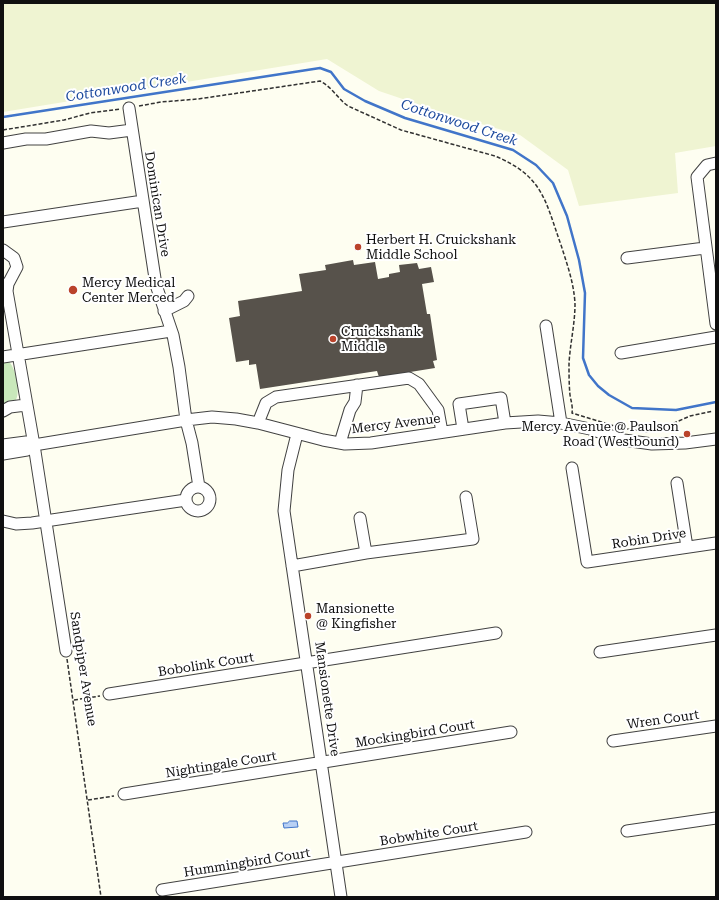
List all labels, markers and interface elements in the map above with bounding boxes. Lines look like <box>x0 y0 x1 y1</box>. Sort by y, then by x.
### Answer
water label: Cottonwood Creek <box>65 70 187 106</box>
water label: Cottonwood Creek <box>399 96 519 150</box>
street label: Dominican Drive <box>141 150 173 258</box>
place label: Herbert H. Cruickshank Middle School <box>366 232 516 263</box>
marker: Herbert H. Cruickshank Middle School <box>353 242 363 252</box>
place label: Mercy Medical Center Merced <box>82 275 175 306</box>
marker: Mercy Medical Center Merced <box>67 284 79 296</box>
place label: Cruickshank Middle <box>341 324 421 355</box>
marker: Cruickshank Middle <box>328 334 338 344</box>
street label: Mercy Avenue <box>351 411 441 437</box>
place label: Mercy Avenue @ Paulson Road (Westbound) <box>521 419 679 450</box>
marker: Mercy Avenue @ Paulson Road (Westbound) <box>682 429 692 439</box>
street label: Robin Drive <box>611 525 687 553</box>
place label: Mansionette @ Kingfisher <box>316 601 396 632</box>
street label: Sandpiper Avenue <box>66 611 100 727</box>
marker: Mansionette @ Kingfisher <box>303 611 313 621</box>
street label: Mansionette Drive <box>311 641 343 757</box>
street label: Bobolink Court <box>157 650 255 680</box>
street label: Wren Court <box>626 707 700 733</box>
street label: Mockingbird Court <box>354 717 476 751</box>
street label: Nightingale Court <box>164 749 278 781</box>
street label: Bobwhite Court <box>379 819 479 849</box>
street label: Hummingbird Court <box>183 845 311 881</box>

